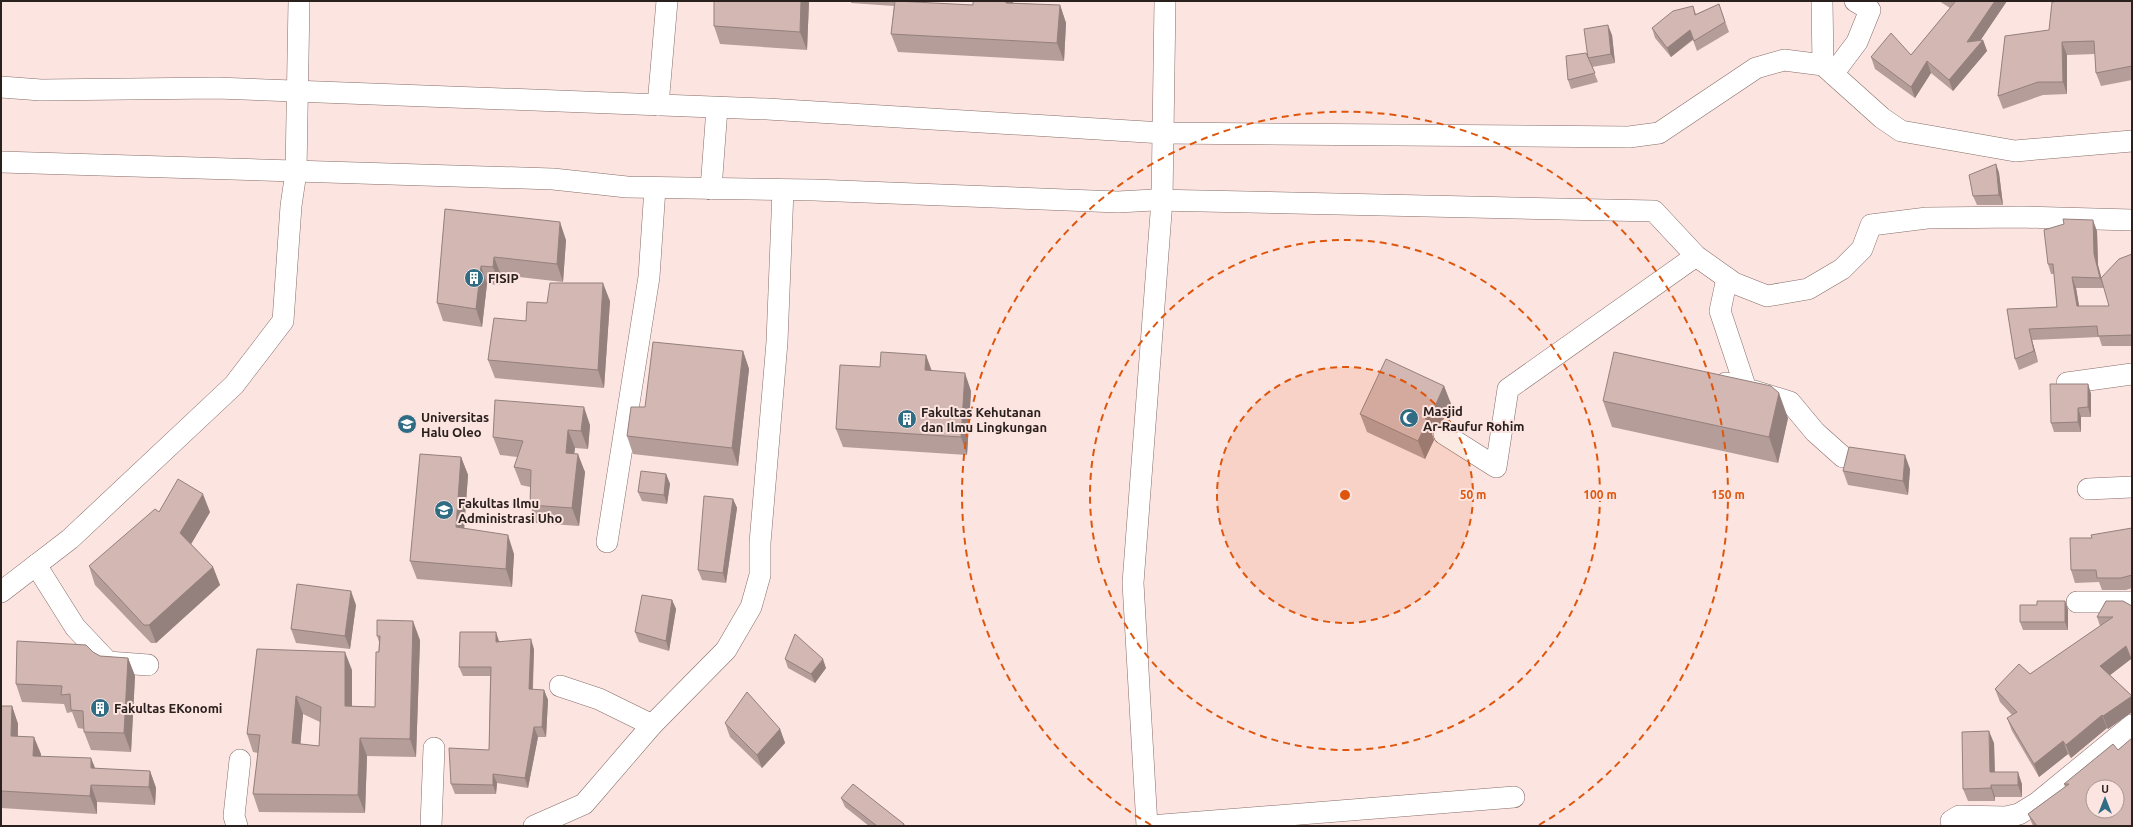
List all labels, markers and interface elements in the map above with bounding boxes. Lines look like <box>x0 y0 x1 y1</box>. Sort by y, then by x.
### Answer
building icon: FISIP <box>463 267 485 289</box>
place label: FISIP <box>488 271 519 285</box>
place label: Masjid Ar-Raufur Rohim <box>1423 404 1525 433</box>
place label: Fakultas Kehutanan dan Ilmu Lingkungan <box>921 405 1047 434</box>
mosque icon: Masjid Ar-Raufur Rohim <box>1398 407 1420 429</box>
building icon: Fakultas Kehutanan dan Ilmu Lingkungan <box>896 408 918 430</box>
place label: Universitas Halu Oleo <box>421 410 489 439</box>
school or university icon: Universitas Halu Oleo <box>396 413 418 435</box>
centre of rings <box>1338 488 1352 502</box>
text: 50 m <box>1460 488 1486 501</box>
text: 100 m <box>1583 488 1617 501</box>
text: 150 m <box>1711 488 1745 501</box>
place label: Fakultas Ilmu Administrasi Uho <box>458 496 562 525</box>
school or university icon: Fakultas Ilmu Administrasi Uho <box>433 499 455 521</box>
building icon: Fakultas EKonomi <box>89 697 111 719</box>
place label: Fakultas EKonomi <box>114 701 222 715</box>
north arrow <box>2085 779 2125 819</box>
text: U <box>2101 783 2109 795</box>

